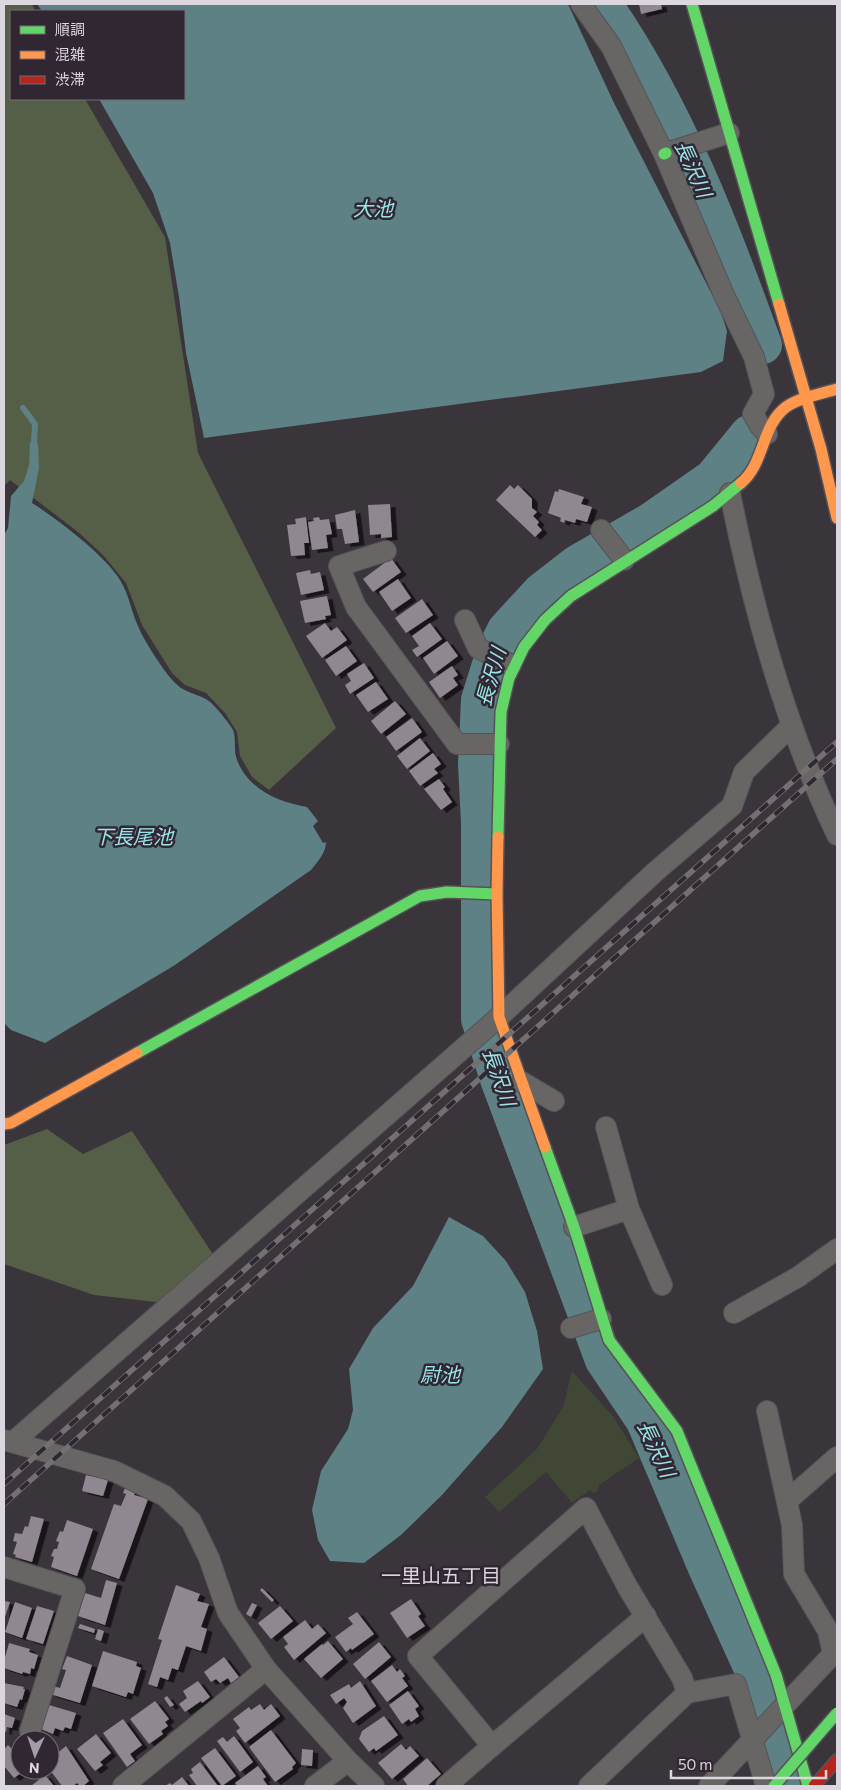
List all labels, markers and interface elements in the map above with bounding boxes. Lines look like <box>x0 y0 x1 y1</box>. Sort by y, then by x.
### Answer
legend <box>10 10 185 100</box>
text: 順調 <box>55 20 85 38</box>
text: 混雑 <box>55 45 85 63</box>
text: 渋滞 <box>55 70 85 88</box>
water label: 長沢川 <box>671 136 718 203</box>
water label: 大池 <box>353 196 395 220</box>
water label: 長沢川 <box>470 643 510 709</box>
water label: 下長尾池 <box>93 824 175 848</box>
water label: 長沢川 <box>479 1044 522 1111</box>
water label: 尉池 <box>420 1362 462 1386</box>
water label: 長沢川 <box>633 1416 681 1483</box>
district label: 一里山五丁目 <box>381 1563 501 1587</box>
north arrow <box>10 1730 60 1780</box>
scale bar <box>671 1748 826 1780</box>
text: 50 m <box>678 1755 712 1773</box>
text: N <box>29 1760 40 1777</box>

